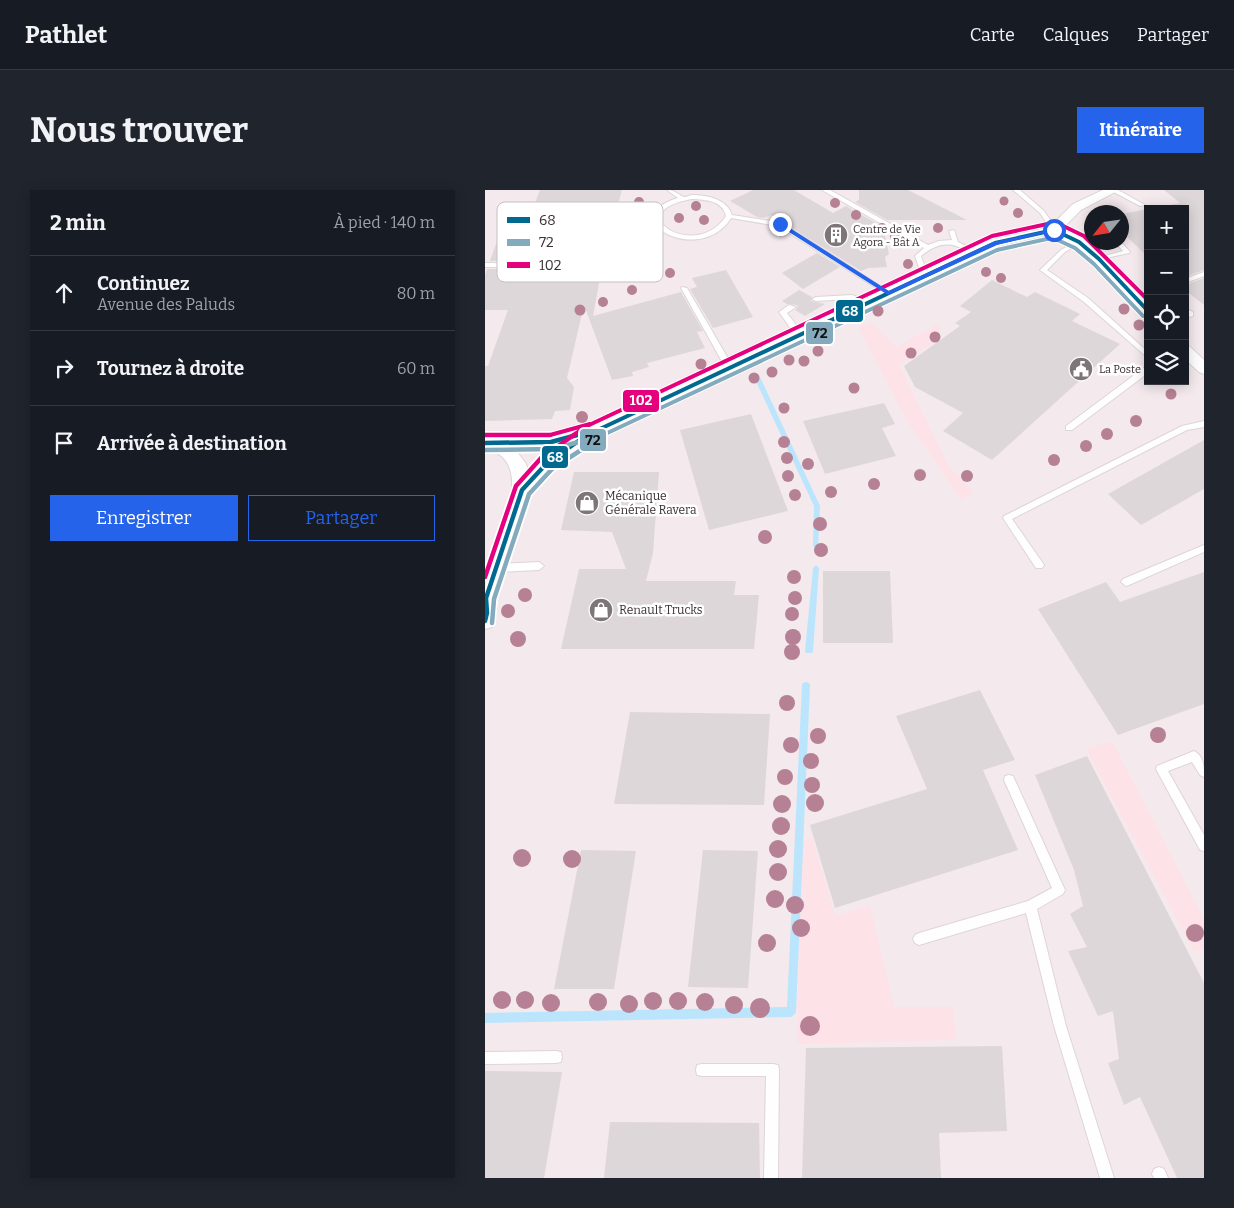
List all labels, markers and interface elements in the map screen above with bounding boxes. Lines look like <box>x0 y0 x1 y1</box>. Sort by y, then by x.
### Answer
text: Pathlet <box>25 21 107 49</box>
text: Carte <box>970 24 1015 46</box>
text: Calques <box>1043 24 1109 46</box>
text: Partager <box>1137 24 1209 46</box>
button: Itinéraire <box>1077 107 1204 153</box>
text: Nous trouver <box>30 109 248 151</box>
legend <box>497 202 663 282</box>
north arrow <box>1084 205 1129 250</box>
map controls <box>1144 205 1189 385</box>
button: + <box>1144 205 1189 250</box>
text: 2 min <box>50 210 106 236</box>
text: 68 <box>539 212 556 229</box>
text: À pied · 140 m <box>334 213 435 232</box>
route end <box>769 213 792 236</box>
route start <box>1043 219 1066 242</box>
building icon: Centre de Vie Agora - Bât A <box>823 222 849 248</box>
place label: Centre de Vie Agora - Bât A <box>853 223 921 249</box>
text: 72 <box>539 234 554 251</box>
button: − <box>1144 250 1189 295</box>
text: 102 <box>539 257 561 274</box>
text: Continuez <box>97 272 190 295</box>
icon: ahead <box>50 279 78 307</box>
text: 80 m <box>397 284 435 303</box>
text: Avenue des Paluds <box>97 295 235 314</box>
button: locate <box>1144 295 1189 340</box>
line badge: 68 <box>835 299 864 323</box>
text: 68 <box>842 303 858 320</box>
line badge: 72 <box>805 321 834 345</box>
text: 72 <box>812 325 828 342</box>
button: layers <box>1144 340 1189 385</box>
icon: right <box>50 354 78 382</box>
public building icon: La Poste <box>1068 356 1094 382</box>
text: Tournez à droite <box>97 357 244 380</box>
text: 60 m <box>397 359 435 378</box>
place label: La Poste <box>1099 363 1141 376</box>
line badge: 102 <box>622 389 660 413</box>
text: 102 <box>630 392 653 409</box>
line badge: 72 <box>579 428 607 452</box>
icon: arrive <box>50 429 78 457</box>
text: Arrivée à destination <box>97 432 287 455</box>
text: 72 <box>585 432 601 449</box>
line badge: 68 <box>541 445 569 469</box>
text: 68 <box>547 449 563 466</box>
place label: Mécanique Générale Ravera <box>605 489 697 517</box>
shop icon: Mécanique Générale Ravera <box>574 490 600 516</box>
button: Enregistrer <box>50 495 238 541</box>
button: Partager <box>248 495 435 541</box>
shop icon: Renault Trucks <box>588 597 614 623</box>
place label: Renault Trucks <box>619 603 703 617</box>

